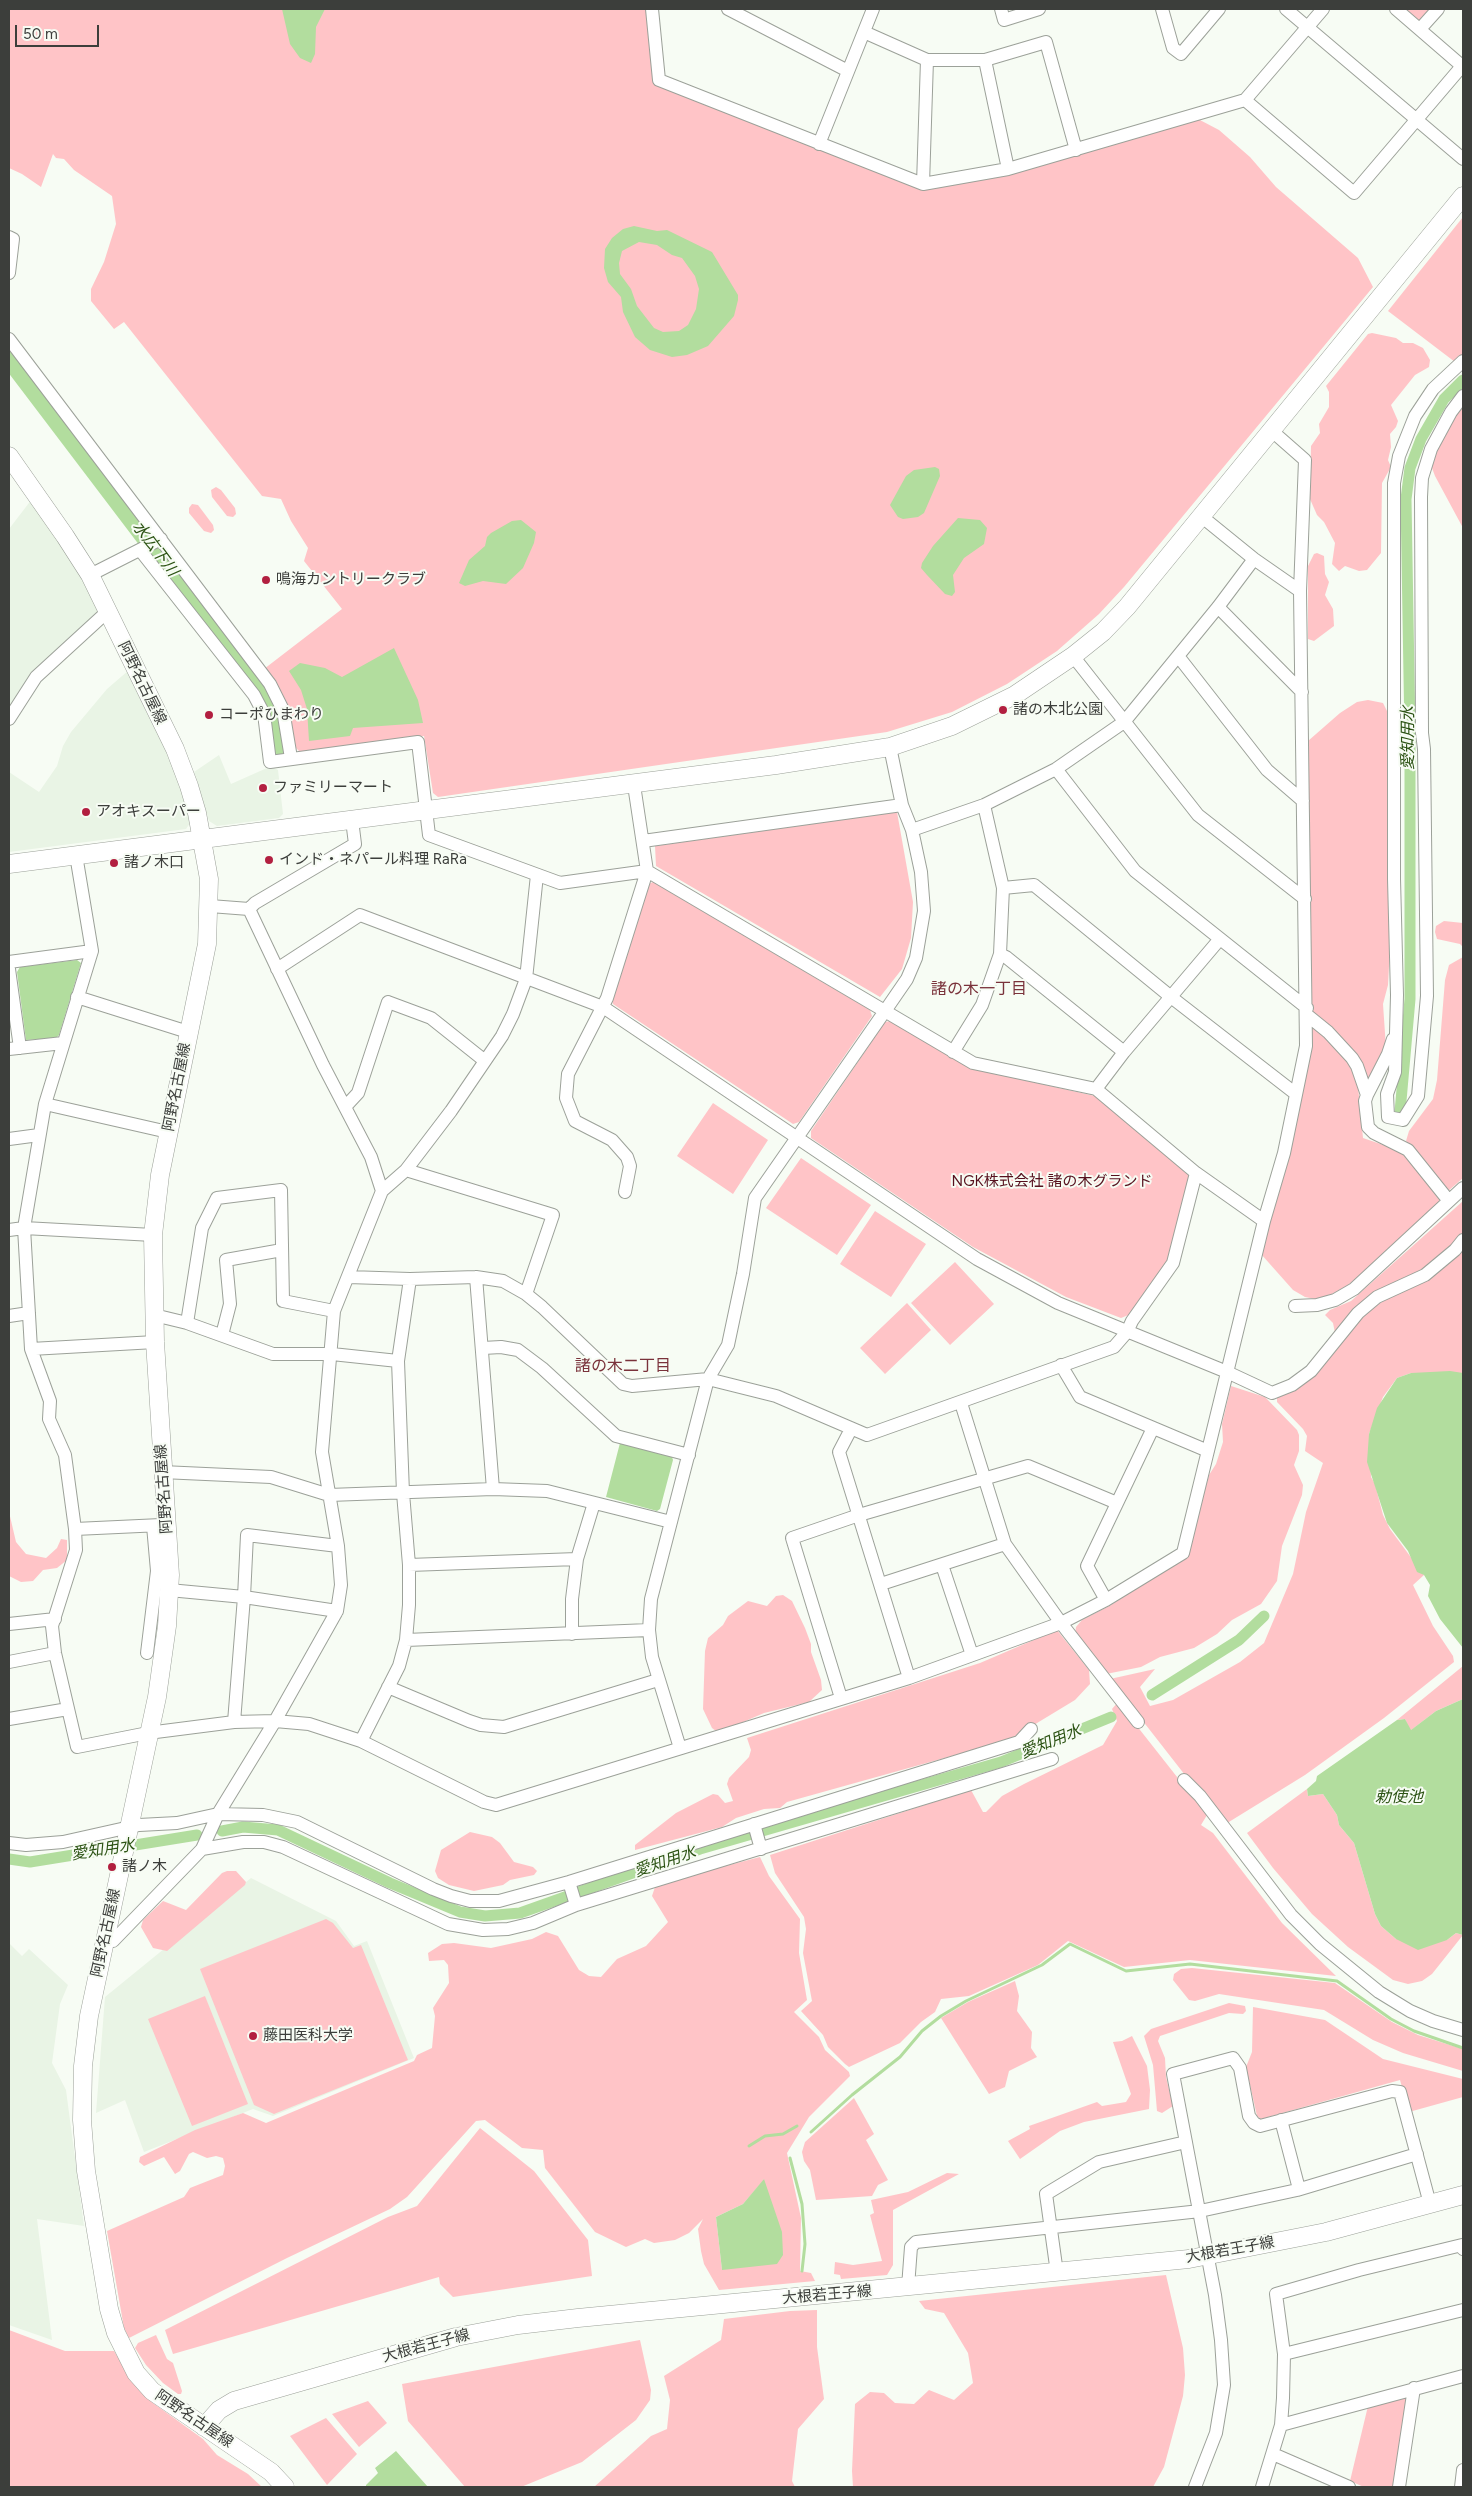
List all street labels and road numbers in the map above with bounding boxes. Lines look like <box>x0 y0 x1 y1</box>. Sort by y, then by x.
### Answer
street label: 阿野名古屋線 <box>114 639 170 727</box>
street label: 阿野名古屋線 <box>160 1041 194 1133</box>
street label: 阿野名古屋線 <box>152 1443 176 1535</box>
street label: 阿野名古屋線 <box>88 1887 124 1979</box>
street label: 大根若王子線 <box>1184 2233 1276 2267</box>
street label: 大根若王子線 <box>781 2282 873 2308</box>
street label: 大根若王子線 <box>380 2326 472 2366</box>
street label: 阿野名古屋線 <box>152 2386 236 2452</box>

